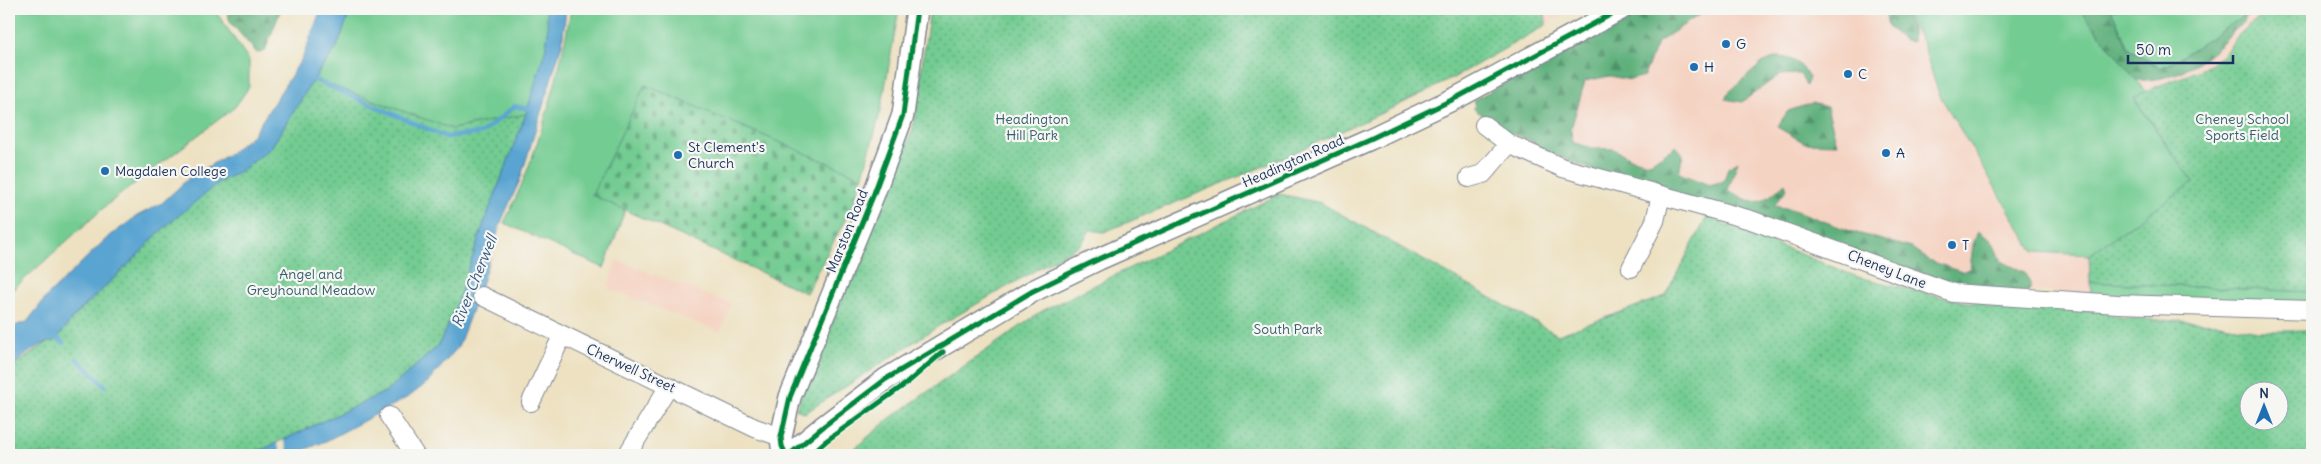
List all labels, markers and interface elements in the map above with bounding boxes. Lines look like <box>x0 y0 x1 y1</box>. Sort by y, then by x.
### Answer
scale bar <box>2128 32 2234 64</box>
place label: G <box>1736 35 1746 53</box>
marker: G <box>1720 38 1732 50</box>
text: 50 m <box>2136 40 2171 59</box>
place label: H <box>1704 58 1714 76</box>
marker: H <box>1688 61 1700 73</box>
place label: C <box>1858 65 1867 83</box>
marker: C <box>1842 68 1854 80</box>
park label: Headington Hill Park <box>995 110 1069 144</box>
park label: Cheney School Sports Field <box>2195 110 2289 144</box>
street label: Headington Road <box>1239 130 1347 192</box>
place label: St Clement's Church <box>688 138 765 172</box>
place label: A <box>1896 144 1905 162</box>
marker: A <box>1880 147 1892 159</box>
marker: St Clement's Church <box>672 149 684 161</box>
place label: Magdalen College <box>115 162 226 180</box>
marker: Magdalen College <box>99 165 111 177</box>
street label: Marston Road <box>822 187 872 275</box>
water label: River Cherwell <box>447 230 502 330</box>
place label: T <box>1962 236 1969 254</box>
marker: T <box>1946 239 1958 251</box>
street label: Cheney Lane <box>1845 246 1929 292</box>
park label: Angel and Greyhound Meadow <box>247 265 375 299</box>
park label: South Park <box>1254 320 1322 338</box>
street label: Cherwell Street <box>584 340 679 397</box>
north arrow <box>2238 382 2288 432</box>
text: N <box>2259 384 2269 402</box>

